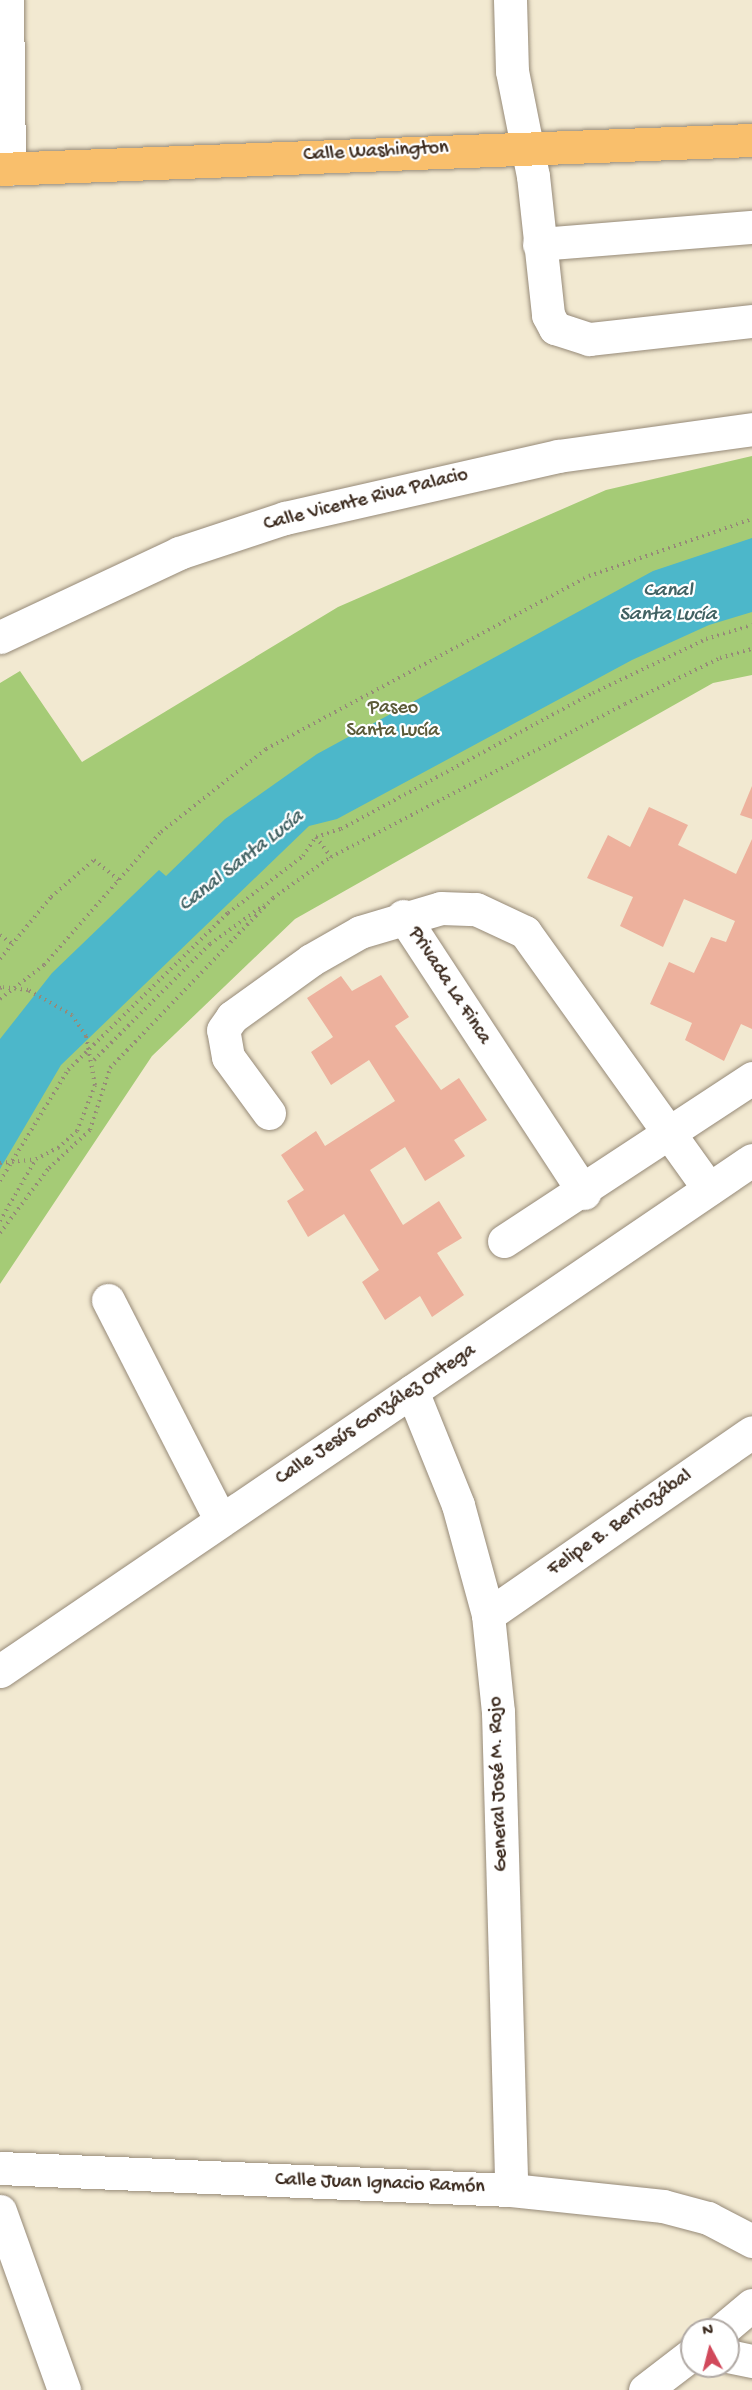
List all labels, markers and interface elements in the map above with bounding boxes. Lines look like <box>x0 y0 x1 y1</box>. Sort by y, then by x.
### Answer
street label: Calle Washington <box>303 136 449 168</box>
street label: Calle Vicente Riva Palacio <box>261 463 471 537</box>
water label: Canal Santa Lucía <box>619 579 717 629</box>
park label: Paseo Santa Lucía <box>347 697 439 744</box>
water label: Canal Santa Lucía <box>174 805 310 919</box>
street label: Privada La Finca <box>402 923 496 1049</box>
street label: Calle Jesús González Ortega <box>271 1339 481 1491</box>
street label: Felipe B. Berriozábal <box>543 1464 697 1582</box>
street label: General José M. Rojo <box>484 1696 514 1872</box>
street label: Calle Juan Ignacio Ramón <box>275 2168 485 2200</box>
north arrow <box>680 2318 740 2378</box>
text: N <box>702 2322 714 2342</box>

